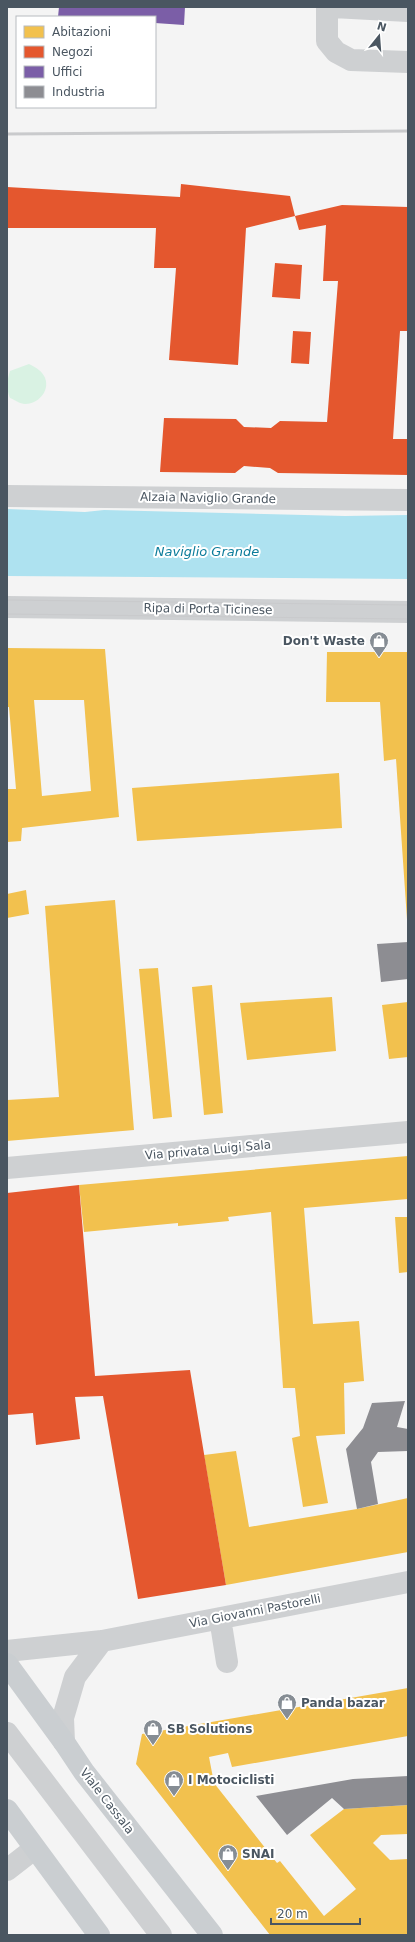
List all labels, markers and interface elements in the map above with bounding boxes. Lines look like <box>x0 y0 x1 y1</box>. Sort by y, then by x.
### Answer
legend <box>16 16 156 108</box>
north arrow <box>359 16 399 56</box>
text: N <box>375 19 388 34</box>
text: Abitazioni <box>52 25 111 39</box>
text: Negozi <box>52 45 93 59</box>
text: Uffici <box>52 65 82 79</box>
text: Industria <box>52 85 105 99</box>
street label: Alzaia Naviglio Grande <box>140 490 276 506</box>
water label: Naviglio Grande <box>155 544 259 559</box>
street label: Ripa di Porta Ticinese <box>143 601 273 617</box>
shop icon: Don't Waste <box>368 630 390 658</box>
place label: Don't Waste <box>283 634 365 648</box>
street label: Via privata Luigi Sala <box>144 1138 272 1162</box>
street label: Via Giovanni Pastorelli <box>188 1591 322 1631</box>
shop icon: Panda bazar <box>276 1692 298 1720</box>
place label: Panda bazar <box>301 1696 385 1710</box>
shop icon: SB Solutions <box>142 1718 164 1746</box>
place label: SB Solutions <box>167 1722 252 1736</box>
street label: Viale Cassala <box>77 1765 137 1837</box>
shop icon: I Motociclisti <box>163 1769 185 1797</box>
place label: I Motociclisti <box>188 1773 274 1787</box>
shop icon: SNAI <box>217 1843 239 1871</box>
place label: SNAI <box>242 1847 274 1861</box>
scale bar <box>271 1900 360 1926</box>
text: 20 m <box>277 1907 308 1921</box>

